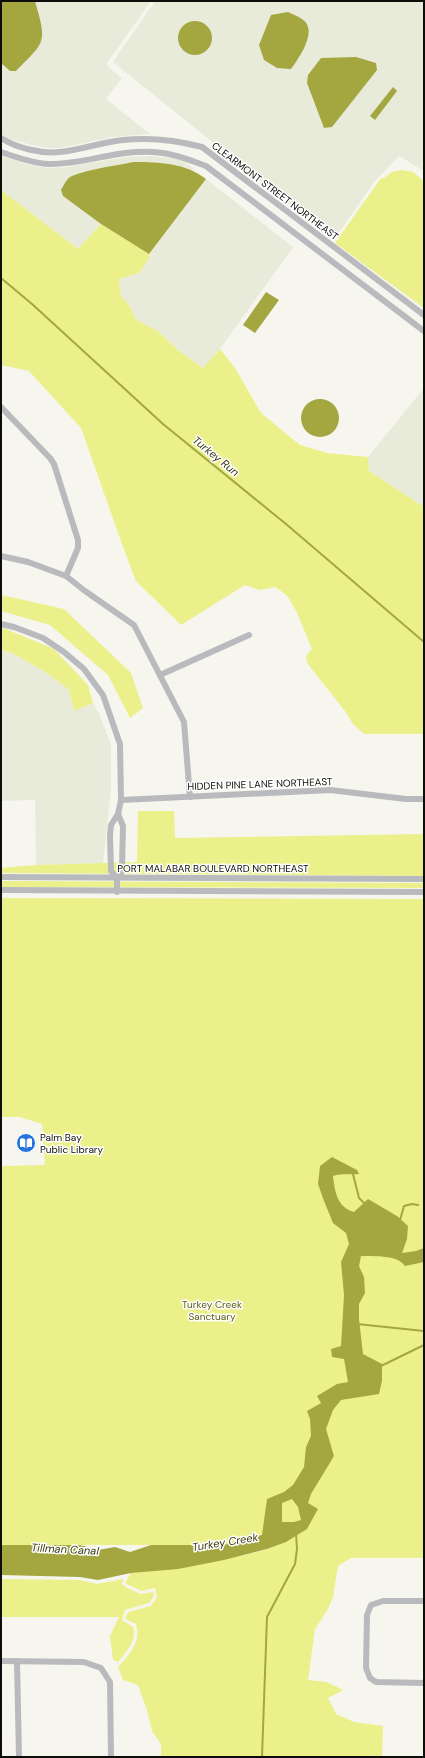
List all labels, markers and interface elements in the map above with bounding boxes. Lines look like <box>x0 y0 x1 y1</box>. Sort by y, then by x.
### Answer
street label: CLEARMONT STREET NORTHEAST <box>209 139 341 243</box>
water label: Turkey Run <box>190 433 242 479</box>
street label: HIDDEN PINE LANE NORTHEAST <box>187 775 333 793</box>
street label: PORT MALABAR BOULEVARD NORTHEAST <box>117 862 309 875</box>
place label: Palm Bay Public Library <box>40 1131 104 1156</box>
library icon: Palm Bay Public Library <box>15 1132 37 1154</box>
park label: Turkey Creek Sanctuary <box>182 1298 242 1323</box>
water label: Turkey Creek <box>191 1530 259 1554</box>
water label: Tillman Canal <box>31 1540 100 1558</box>

